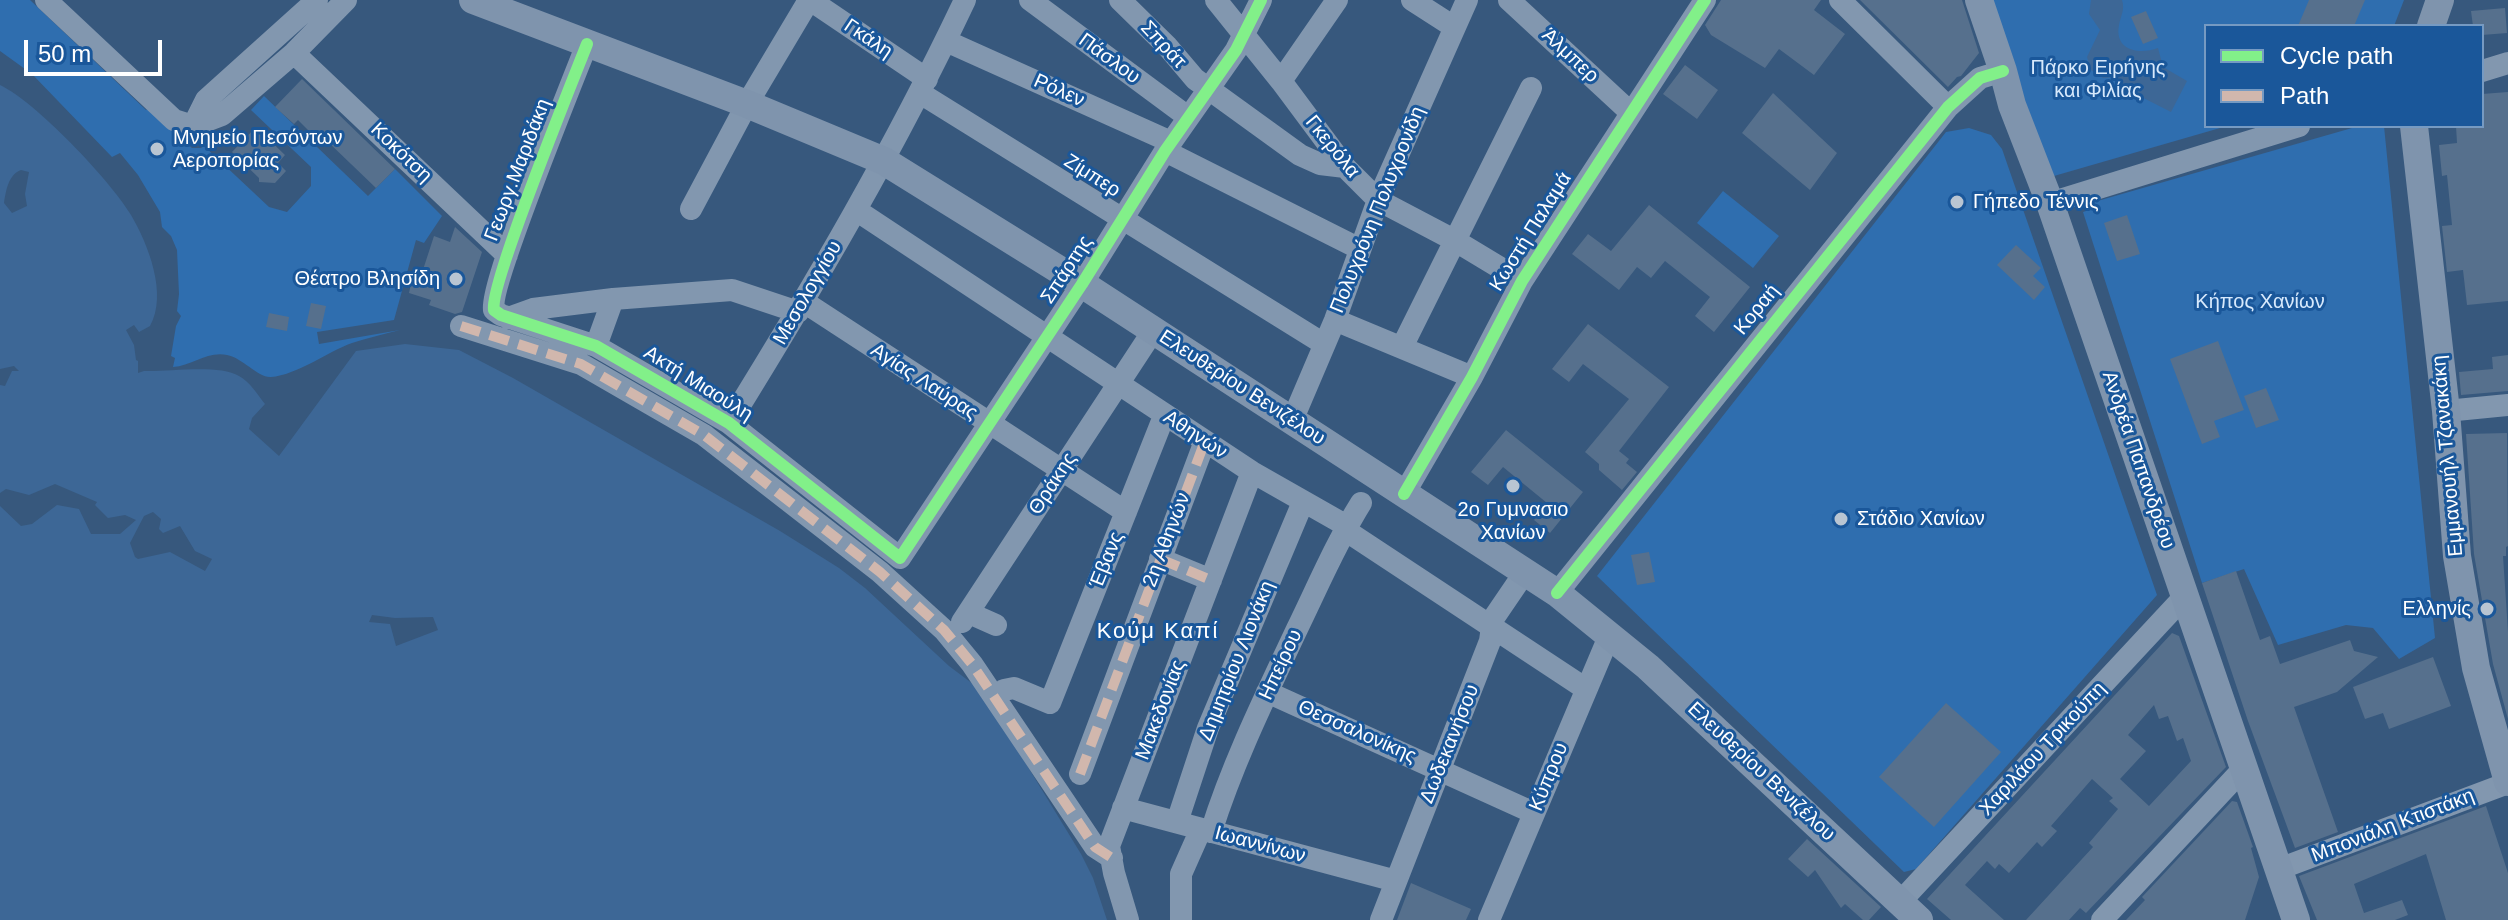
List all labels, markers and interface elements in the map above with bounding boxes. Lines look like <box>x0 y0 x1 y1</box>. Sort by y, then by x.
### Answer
street label: Γκάλη <box>839 14 897 64</box>
street label: Σπράτ <box>1135 16 1191 74</box>
scale bar <box>28 24 166 74</box>
street label: Άλμπερ <box>1537 24 1603 88</box>
legend <box>2204 24 2484 128</box>
street label: Πάσλου <box>1074 29 1144 89</box>
text: 50 m <box>38 40 91 67</box>
text: Cycle path <box>2280 42 2393 69</box>
park label: Πάρκο Ειρήνης και Φιλίας <box>2031 56 2165 103</box>
street label: Ρόλεν <box>1030 69 1088 113</box>
text: Path <box>2280 82 2329 109</box>
street label: Γεωργ.Μαριδάκη <box>480 96 556 244</box>
street label: Πολυχρόνη Πολυχρονίδη <box>1326 103 1430 317</box>
street label: Γκερόλα <box>1300 111 1364 183</box>
street label: Κοκότση <box>365 118 437 188</box>
place label: Μνημείο Πεσόντων Αεροπορίας <box>173 126 342 173</box>
marker: Μνημείο Πεσόντων Αεροπορίας <box>148 140 166 158</box>
street label: Ζίμπερ <box>1059 149 1125 203</box>
street label: Κωστή Παλαμά <box>1485 168 1577 296</box>
place label: Γήπεδο Τέννις <box>1973 190 2099 214</box>
marker: Γήπεδο Τέννις <box>1948 193 1966 211</box>
street label: Σπάρτης <box>1036 231 1098 309</box>
street label: Μεσολογγίου <box>769 237 847 349</box>
place label: Θέατρο Βλησίδη <box>295 267 440 291</box>
marker: Θέατρο Βλησίδη <box>447 270 465 288</box>
street label: Κοραή <box>1729 280 1785 340</box>
park label: Κήπος Χανίων <box>2195 290 2325 314</box>
street label: Ελευθερίου Βενιζέλου <box>1155 325 1329 451</box>
street label: Αγίας Λαύρας <box>866 339 982 425</box>
street label: Ακτή Μιαούλη <box>639 341 757 427</box>
street label: Εμμανουήλ Τζανακάκη <box>2427 354 2469 558</box>
street label: Ανδρέα Παπανδρέου <box>2096 368 2180 552</box>
street label: Αθηνών <box>1159 406 1231 464</box>
street label: Θράκης <box>1024 448 1082 520</box>
marker: 2ο Γυμνασιο Χανίων <box>1504 477 1522 495</box>
street label: 2η Αθηνών <box>1138 489 1196 591</box>
place label: 2ο Γυμνασιο Χανίων <box>1458 498 1568 545</box>
place label: Στάδιο Χανίων <box>1857 507 1985 531</box>
marker: Στάδιο Χανίων <box>1832 510 1850 528</box>
street label: Έβανς <box>1085 528 1129 592</box>
street label: Δημητρίου Λιονάκη <box>1194 578 1280 744</box>
place label: Ελληνίς <box>2402 597 2471 621</box>
marker: Ελληνίς <box>2478 600 2496 618</box>
district label: Κούμ Καπί <box>1097 619 1219 645</box>
street label: Ηπείρου <box>1254 626 1308 704</box>
street label: Μακεδονίας <box>1131 657 1191 763</box>
street label: Χαριλάου Τρικούπη <box>1975 677 2111 821</box>
street label: Δωδεκανήσου <box>1415 681 1485 807</box>
street label: Θεσσαλονίκης <box>1294 695 1420 769</box>
street label: Ελευθερίου Βενιζέλου <box>1682 697 1840 847</box>
street label: Κύπρου <box>1524 739 1574 815</box>
street label: Μπονιάλη Κτιστάκη <box>2308 784 2478 868</box>
street label: Ιωαννίνων <box>1212 821 1308 869</box>

